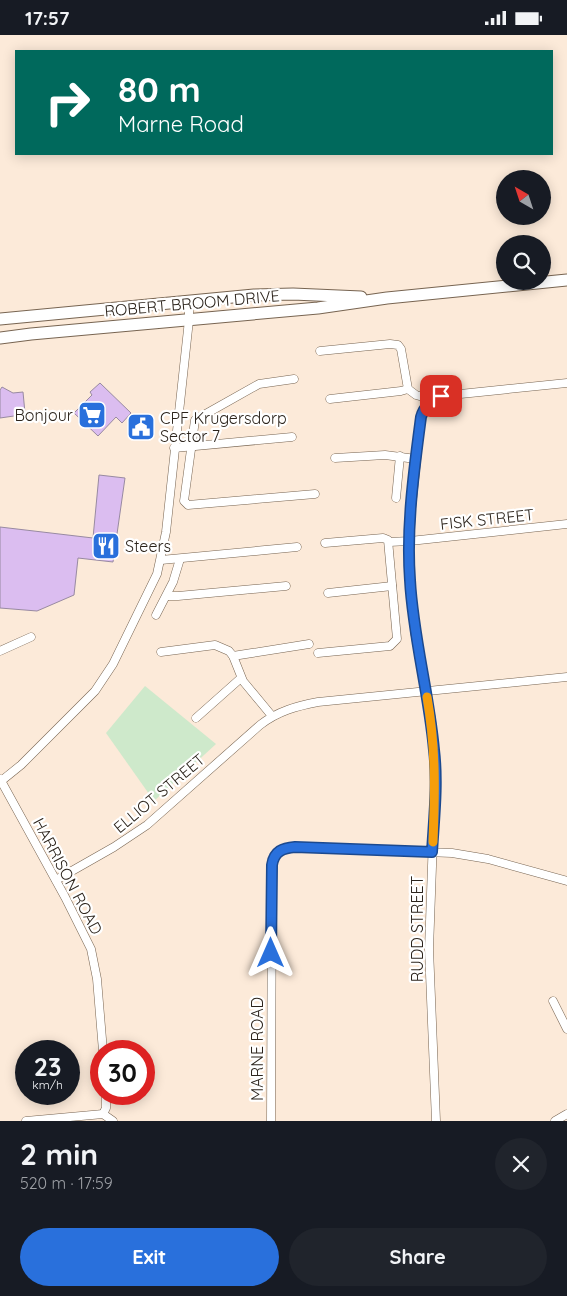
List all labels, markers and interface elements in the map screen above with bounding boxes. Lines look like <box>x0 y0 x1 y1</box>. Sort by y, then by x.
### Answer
text: 17:57 <box>25 6 69 30</box>
text: 80 m <box>118 67 201 111</box>
icon: right <box>35 70 100 135</box>
text: Marne Road <box>118 110 244 138</box>
north arrow <box>496 170 551 225</box>
map controls <box>496 170 551 290</box>
button: search <box>496 235 551 290</box>
street label: ROBERT BROOM DRIVE <box>104 285 280 321</box>
pin <box>420 375 462 417</box>
icon: arrive <box>427 382 455 410</box>
supermarket icon: Bonjour <box>77 400 107 430</box>
place label: Bonjour <box>14 405 73 425</box>
place label: CPF Krugersdorp Sector 7 <box>160 408 287 446</box>
public building icon: CPF Krugersdorp Sector 7 <box>126 412 156 442</box>
street label: FISK STREET <box>439 504 535 534</box>
restaurant icon: Steers <box>91 531 121 561</box>
place label: Steers <box>125 536 171 556</box>
street label: ELLIOT STREET <box>109 749 209 837</box>
street label: HARRISON ROAD <box>29 814 107 938</box>
street label: RUDD STREET <box>407 875 427 982</box>
position arrow <box>244 926 296 978</box>
street label: MARNE ROAD <box>247 997 267 1101</box>
speed limit sign: 30 <box>90 1040 155 1105</box>
text: 23 <box>34 1051 61 1082</box>
text: km/h <box>32 1077 63 1092</box>
text: 2 min <box>20 1135 98 1173</box>
button: close <box>495 1138 547 1190</box>
text: 520 m · 17:59 <box>20 1173 113 1193</box>
button: Exit <box>20 1228 279 1286</box>
button: Share <box>289 1228 547 1286</box>

